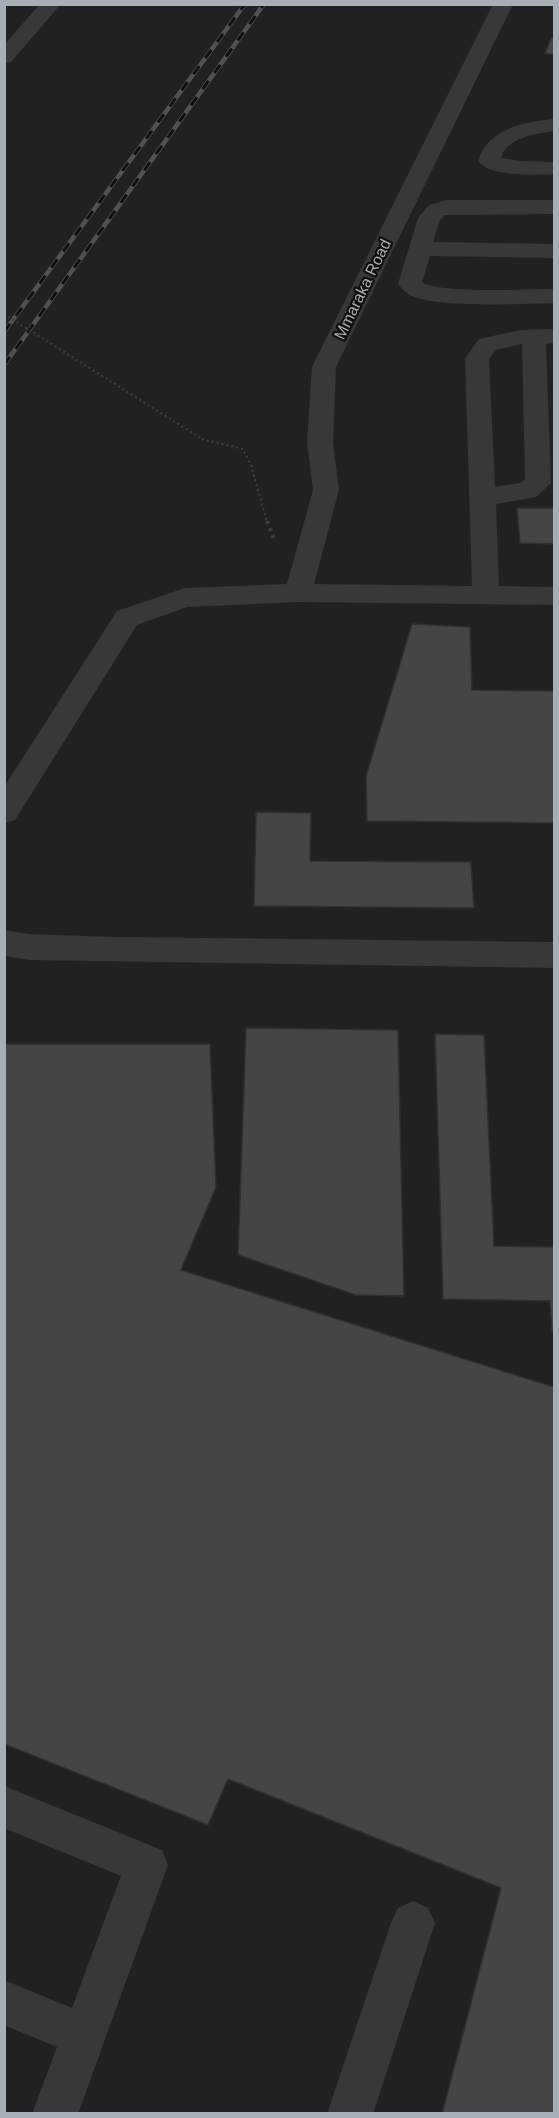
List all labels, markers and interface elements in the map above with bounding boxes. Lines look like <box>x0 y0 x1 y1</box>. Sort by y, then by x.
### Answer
street label: Mmaraka Road <box>331 236 394 342</box>

